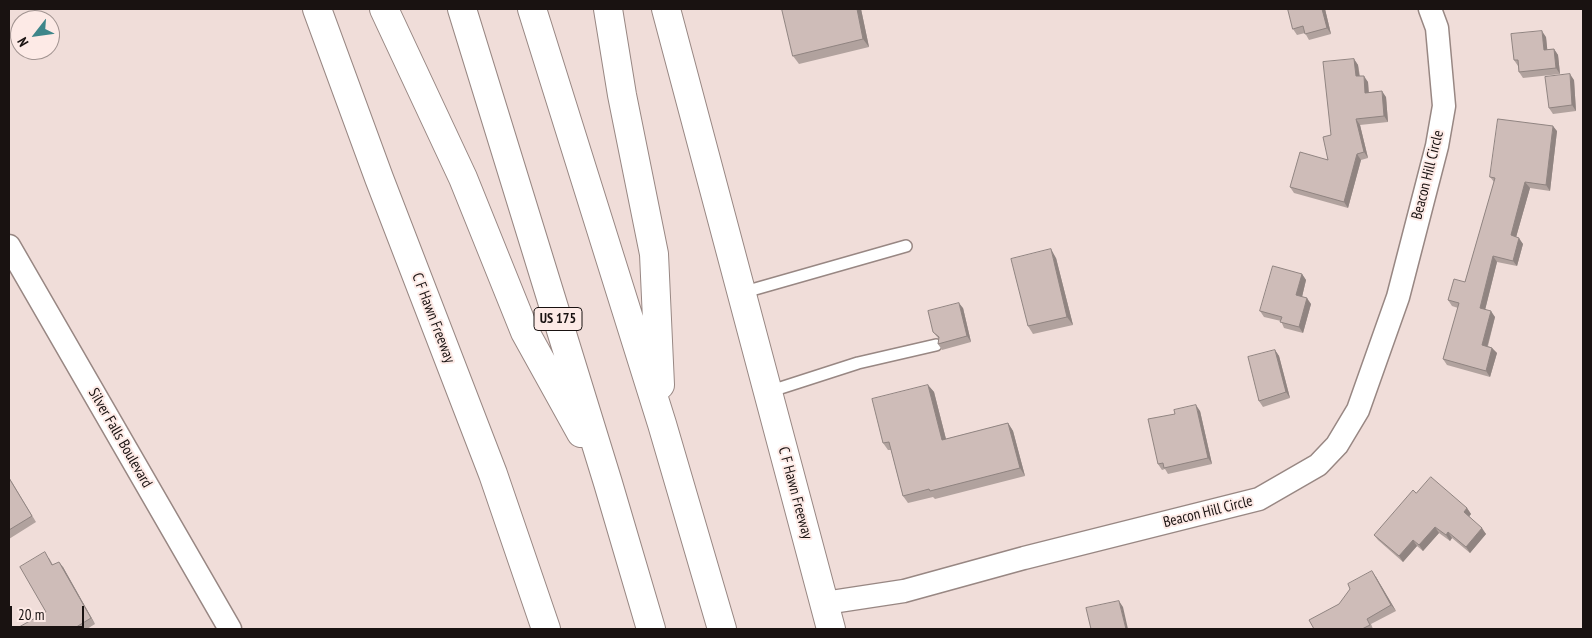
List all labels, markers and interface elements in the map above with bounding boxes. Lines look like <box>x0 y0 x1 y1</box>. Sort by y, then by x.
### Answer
north arrow <box>10 10 60 60</box>
text: N <box>13 34 33 50</box>
street label: Beacon Hill Circle <box>1408 129 1448 221</box>
street label: C F Hawn Freeway <box>408 270 458 366</box>
road number: US 175 <box>534 308 582 330</box>
street label: Silver Falls Boulevard <box>84 385 156 491</box>
street label: C F Hawn Freeway <box>774 445 816 541</box>
street label: Beacon Hill Circle <box>1162 492 1254 532</box>
scale bar <box>12 596 86 628</box>
text: 20 m <box>18 605 44 624</box>

